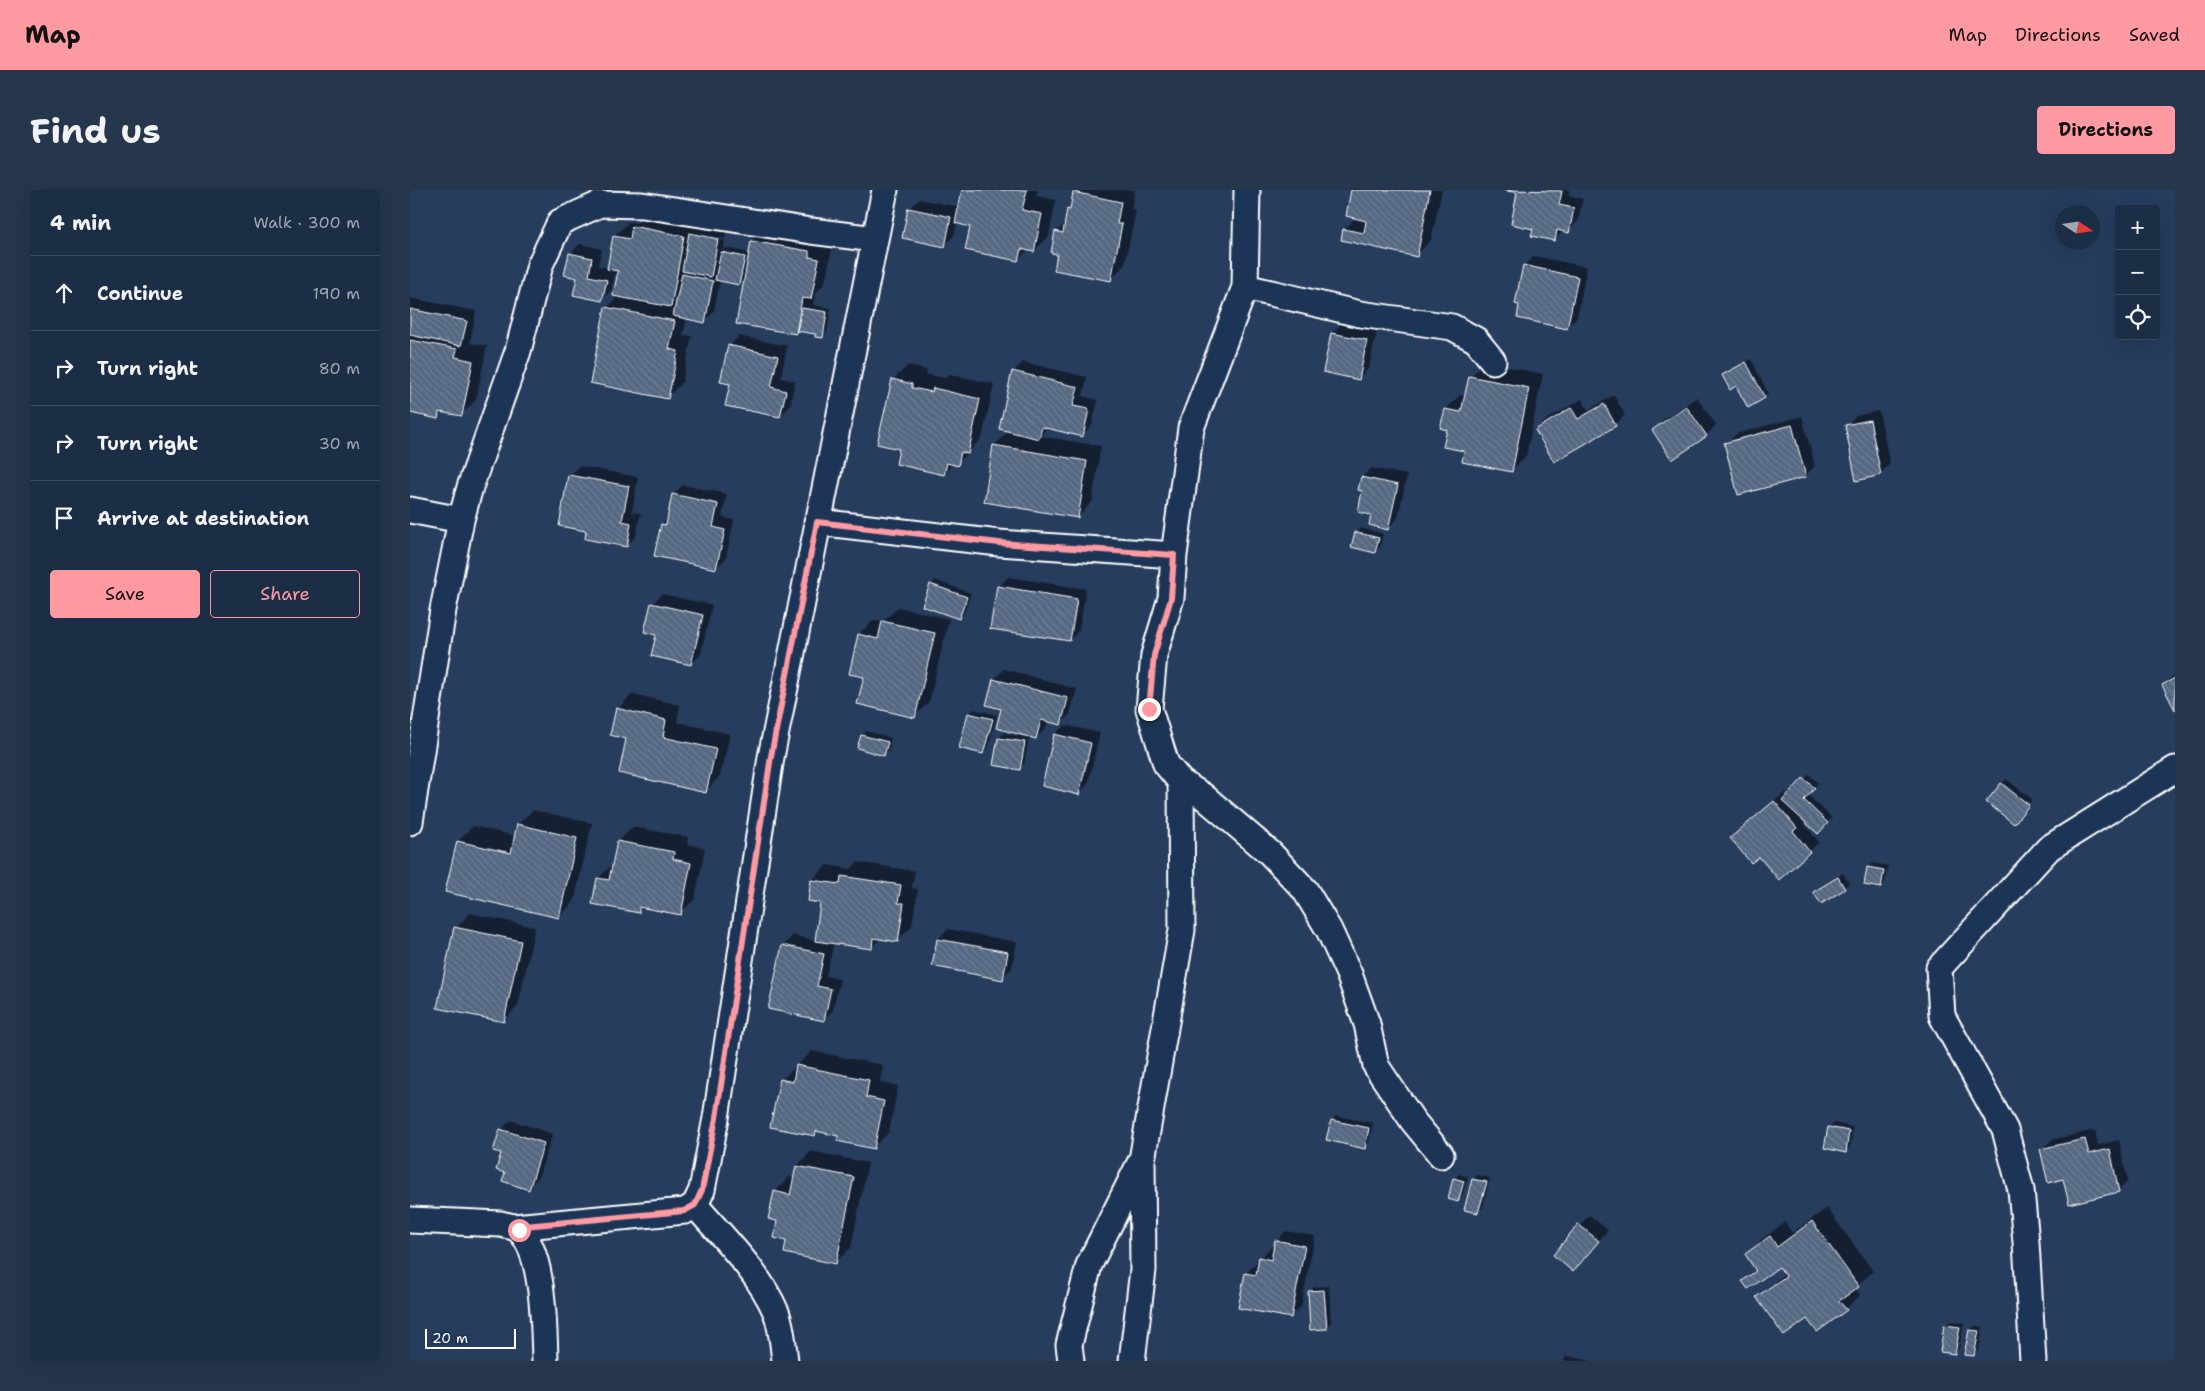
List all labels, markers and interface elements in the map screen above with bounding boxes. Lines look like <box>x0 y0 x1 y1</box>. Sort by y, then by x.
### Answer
text: Map <box>25 19 81 51</box>
text: Map <box>1949 23 1987 47</box>
text: Directions <box>2015 23 2101 47</box>
text: Saved <box>2129 23 2180 47</box>
button: Directions <box>2037 106 2175 154</box>
text: Find us <box>30 107 161 154</box>
north arrow <box>2055 205 2100 250</box>
map controls <box>2115 205 2160 340</box>
button: + <box>2115 205 2160 250</box>
text: 4 min <box>50 209 111 237</box>
text: Walk · 300 m <box>253 212 360 233</box>
button: − <box>2115 250 2160 295</box>
icon: ahead <box>50 279 78 307</box>
text: Continue <box>97 281 183 306</box>
text: 190 m <box>313 283 360 304</box>
button: locate <box>2115 295 2160 340</box>
icon: right <box>50 354 78 382</box>
text: Turn right <box>97 356 198 381</box>
text: 80 m <box>319 358 360 379</box>
icon: right <box>50 429 78 457</box>
text: Turn right <box>97 431 198 456</box>
text: 30 m <box>319 433 360 454</box>
icon: arrive <box>50 504 78 532</box>
text: Arrive at destination <box>97 506 309 531</box>
button: Save <box>50 570 200 618</box>
button: Share <box>210 570 360 618</box>
route end <box>1138 698 1161 721</box>
route start <box>508 1219 531 1242</box>
scale bar <box>425 1326 516 1349</box>
text: 20 m <box>432 1329 468 1347</box>

